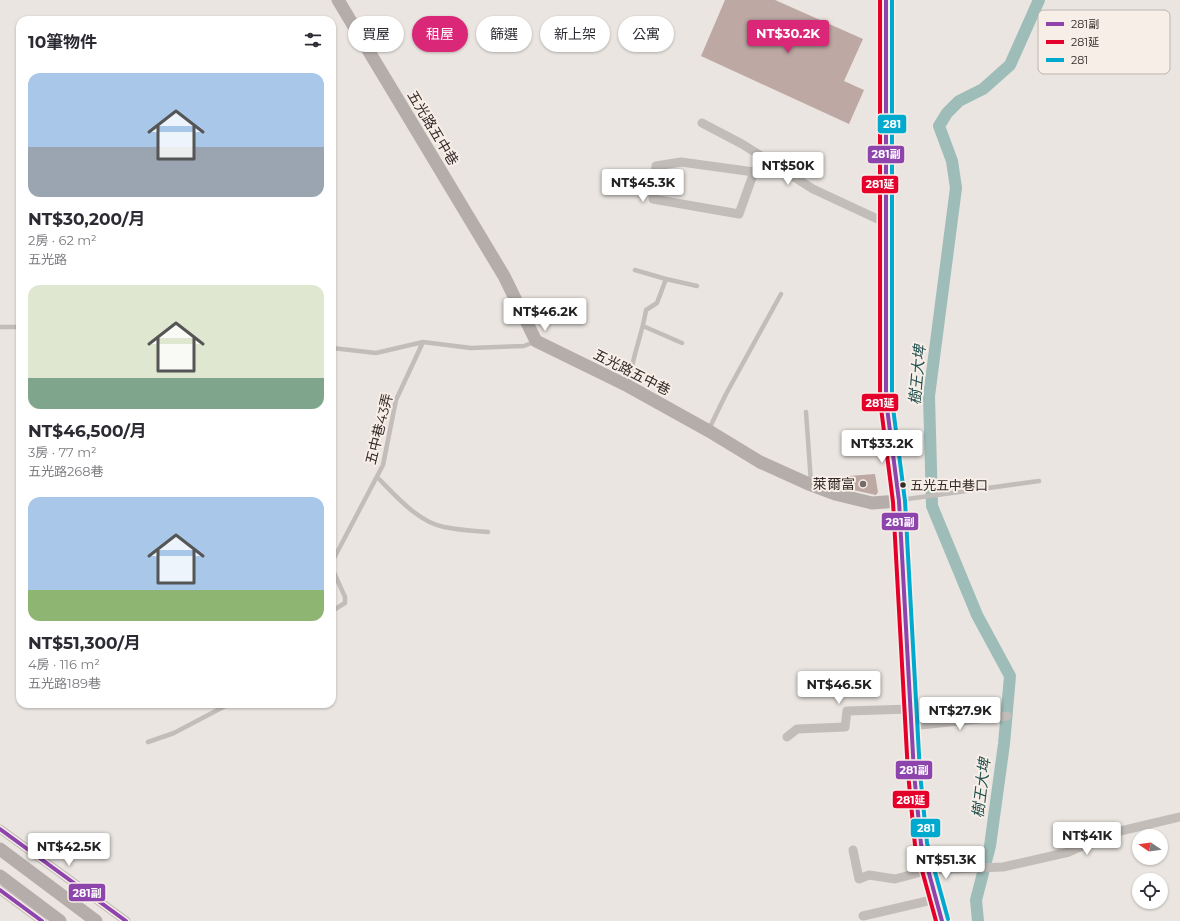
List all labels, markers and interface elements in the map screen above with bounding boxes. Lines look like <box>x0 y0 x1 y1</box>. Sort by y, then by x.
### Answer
legend <box>1038 10 1170 74</box>
chip: 買屋 <box>348 16 404 52</box>
chip: 租屋 <box>412 16 468 52</box>
chip: 篩選 <box>476 16 532 52</box>
chip: 新上架 <box>540 16 610 52</box>
chip: 公寓 <box>618 16 674 52</box>
text: 281副 <box>1071 17 1099 31</box>
pin: NT$30.2K <box>747 20 829 54</box>
text: NT$30.2K <box>756 25 820 41</box>
icon: filters <box>302 29 324 51</box>
text: 10筆物件 <box>28 32 97 52</box>
text: 281延 <box>1071 35 1099 49</box>
text: 281 <box>1071 53 1088 67</box>
street label: 五光路五中巷 <box>404 87 462 169</box>
icon: home <box>140 99 212 171</box>
line badge: 281 <box>877 114 907 134</box>
text: 281 <box>883 117 901 131</box>
line badge: 281副 <box>867 145 905 164</box>
text: 281副 <box>871 147 901 161</box>
pin: NT$50K <box>755 152 821 186</box>
text: NT$50K <box>762 157 814 173</box>
pin: NT$45.3K <box>602 169 684 203</box>
text: NT$45.3K <box>611 174 675 190</box>
line badge: 281延 <box>861 175 899 194</box>
text: 281延 <box>865 177 895 191</box>
text: NT$30,200/月 <box>28 209 145 229</box>
text: 2房 · 62 m² <box>28 232 97 248</box>
text: 五光路 <box>28 251 67 267</box>
pin: NT$46.2K <box>504 298 586 332</box>
text: NT$46.2K <box>512 303 578 319</box>
icon: home <box>140 311 212 383</box>
water label: 樹王大埤 <box>905 342 929 406</box>
street label: 五光路五中巷 <box>590 345 674 399</box>
street label: 五中巷43弄 <box>361 391 397 467</box>
line badge: 281延 <box>861 393 899 412</box>
text: 281延 <box>865 396 895 410</box>
text: NT$46,500/月 <box>28 421 147 441</box>
pin: NT$33.2K <box>841 430 923 464</box>
text: NT$33.2K <box>851 435 913 451</box>
text: 3房 · 77 m² <box>28 444 97 460</box>
text: 五光路268巷 <box>28 463 104 479</box>
place label: 萊爾富 <box>813 475 855 493</box>
place label: 五光五中巷口 <box>910 477 988 493</box>
marker: 萊爾富 <box>858 479 868 489</box>
marker: 五光五中巷口 <box>898 480 908 490</box>
line badge: 281副 <box>881 512 919 531</box>
text: 281副 <box>885 515 915 529</box>
icon: home <box>140 523 212 595</box>
text: NT$51,300/月 <box>28 633 141 653</box>
text: 4房 · 116 m² <box>28 656 100 672</box>
pin: NT$46.5K <box>798 671 880 705</box>
text: 五光路189巷 <box>28 675 101 691</box>
text: NT$46.5K <box>806 676 872 692</box>
pin: NT$27.9K <box>919 697 1001 731</box>
text: NT$27.9K <box>928 702 992 718</box>
water label: 樹王大埤 <box>968 755 994 819</box>
line badge: 281副 <box>895 760 933 780</box>
text: 281副 <box>899 763 929 777</box>
line badge: 281延 <box>892 790 930 809</box>
text: 281延 <box>896 793 926 807</box>
line badge: 281 <box>910 818 941 838</box>
text: 281 <box>917 821 935 835</box>
pin: NT$41K <box>1054 822 1120 856</box>
text: NT$41K <box>1062 827 1112 843</box>
north arrow <box>1132 829 1168 865</box>
map controls <box>1132 829 1168 909</box>
pin: NT$42.5K <box>28 833 110 867</box>
text: NT$42.5K <box>37 838 101 854</box>
pin: NT$51.3K <box>905 846 987 880</box>
text: NT$51.3K <box>916 851 976 867</box>
button: locate <box>1132 873 1168 909</box>
line badge: 281副 <box>68 883 106 902</box>
text: 281副 <box>72 886 102 900</box>

